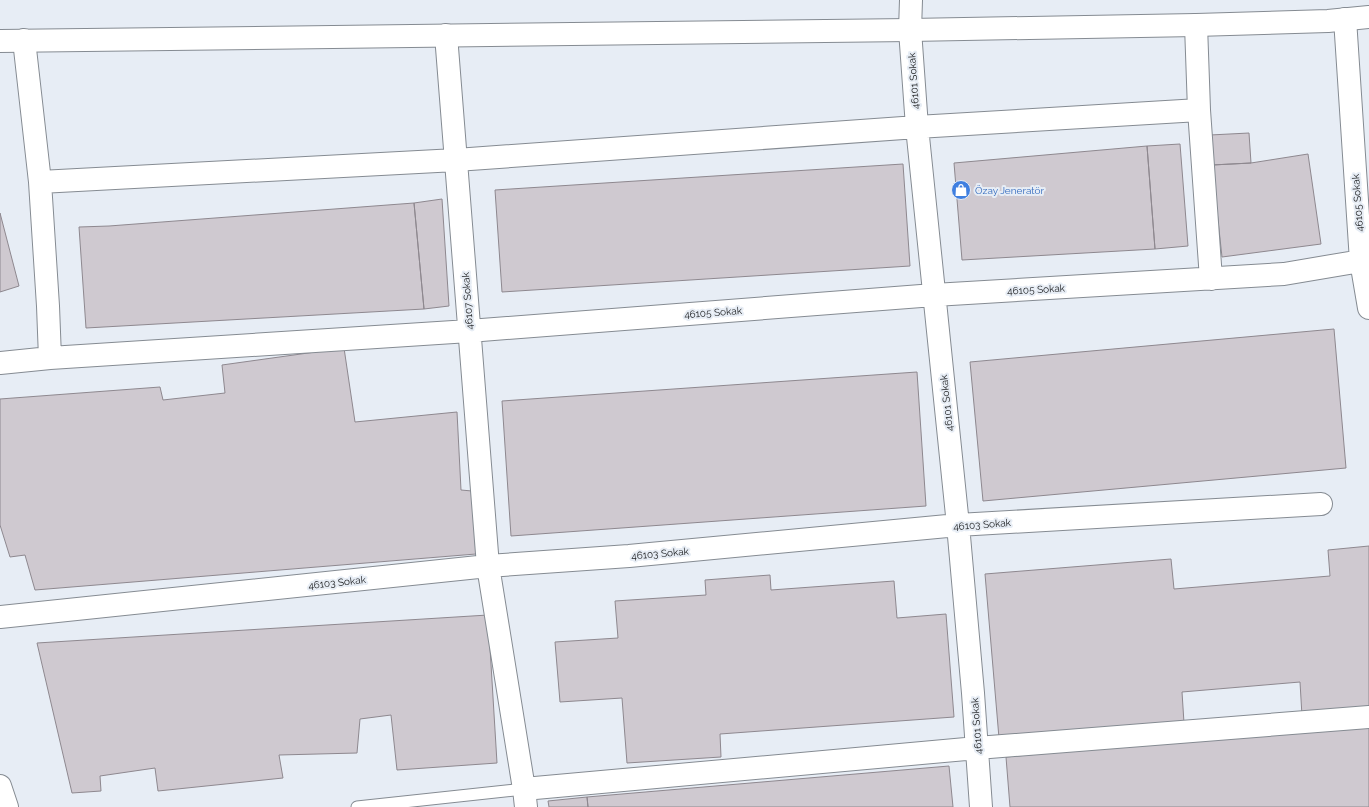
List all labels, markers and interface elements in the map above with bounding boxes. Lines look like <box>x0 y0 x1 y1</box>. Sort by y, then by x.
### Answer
street label: 46101 Sokak <box>906 52 921 110</box>
street label: 46105 Sokak <box>1350 173 1365 232</box>
shop icon: Özay Jeneratör <box>950 179 972 201</box>
place label: Özay Jeneratör <box>975 185 1045 196</box>
street label: 46107 Sokak <box>460 271 475 330</box>
street label: 46105 Sokak <box>1007 282 1066 297</box>
street label: 46105 Sokak <box>684 305 743 320</box>
street label: 46101 Sokak <box>938 373 955 432</box>
street label: 46103 Sokak <box>953 517 1012 532</box>
street label: 46103 Sokak <box>631 545 690 561</box>
street label: 46103 Sokak <box>308 574 367 591</box>
street label: 46101 Sokak <box>969 697 984 755</box>

